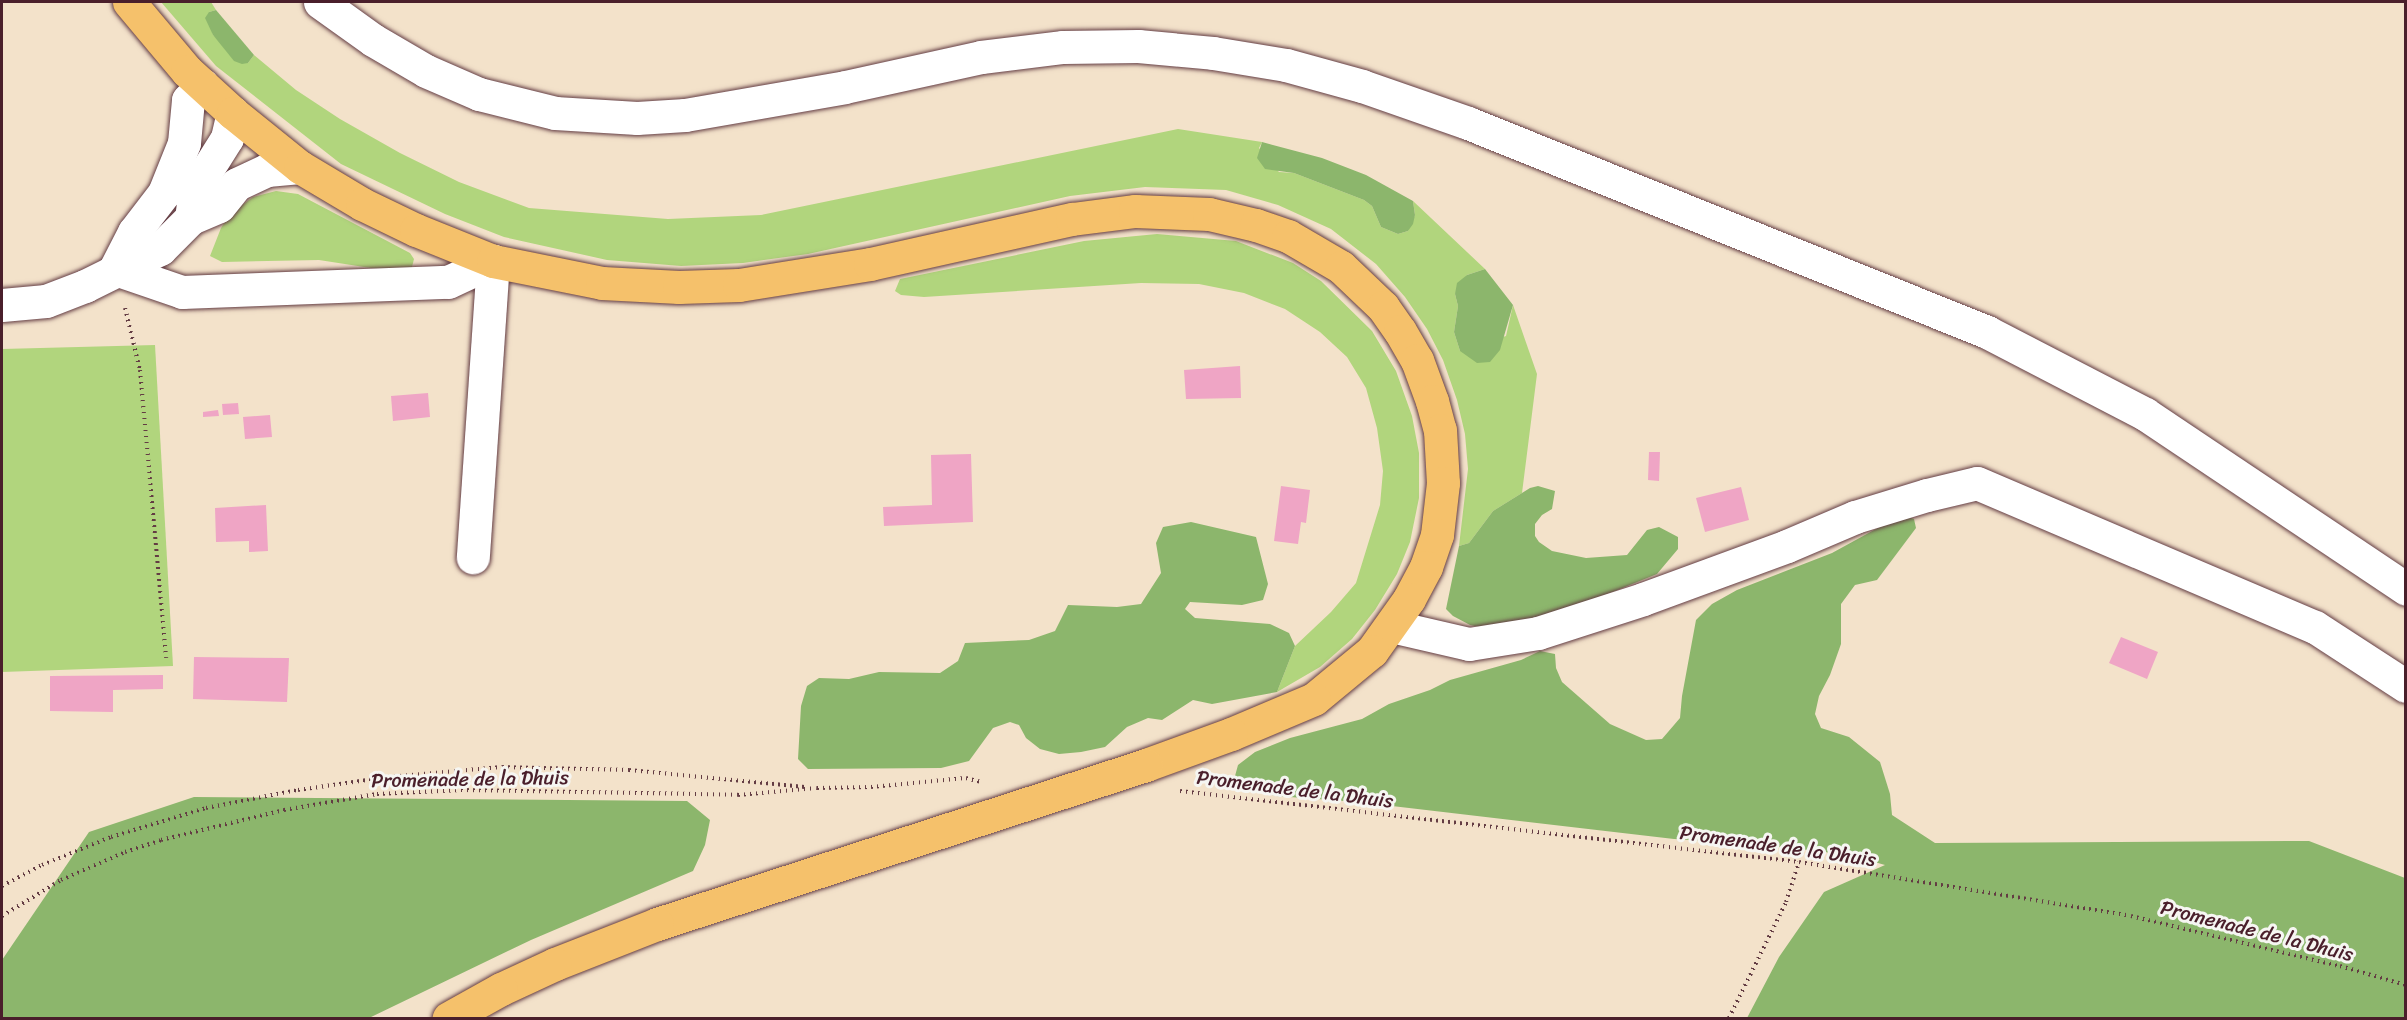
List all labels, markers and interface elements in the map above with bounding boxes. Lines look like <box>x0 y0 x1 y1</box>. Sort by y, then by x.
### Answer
street label: Promenade de la Dhuis <box>371 765 569 793</box>
street label: Promenade de la Dhuis <box>1195 765 1395 813</box>
street label: Promenade de la Dhuis <box>1678 820 1878 872</box>
street label: Promenade de la Dhuis <box>2158 895 2356 967</box>

